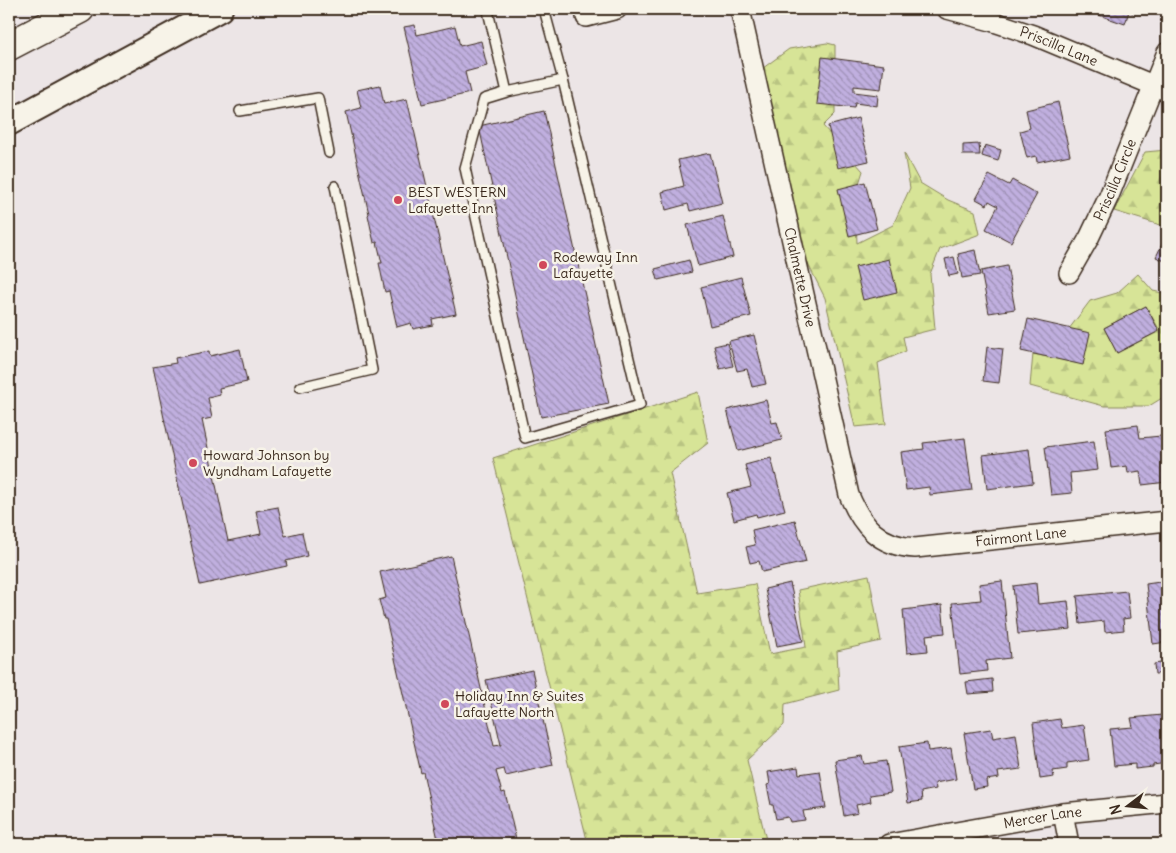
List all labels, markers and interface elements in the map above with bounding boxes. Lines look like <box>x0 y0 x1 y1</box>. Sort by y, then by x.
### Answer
street label: Priscilla Lane <box>1018 22 1101 70</box>
street label: Priscilla Circle <box>1089 136 1140 224</box>
place label: BEST WESTERN Lafayette Inn <box>408 183 507 217</box>
marker: BEST WESTERN Lafayette Inn <box>392 194 404 206</box>
street label: Chalmette Drive <box>780 226 820 329</box>
place label: Rodeway Inn Lafayette <box>553 248 638 282</box>
marker: Rodeway Inn Lafayette <box>537 259 549 271</box>
place label: Howard Johnson by Wyndham Lafayette <box>203 446 332 480</box>
marker: Howard Johnson by Wyndham Lafayette <box>187 457 199 469</box>
street label: Fairmont Lane <box>975 523 1068 550</box>
place label: Holiday Inn & Suites Lafayette North <box>455 687 584 721</box>
marker: Holiday Inn & Suites Lafayette North <box>439 698 451 710</box>
north arrow <box>1104 780 1154 830</box>
street label: Mercer Lane <box>1002 802 1083 832</box>
text: N <box>1106 802 1125 817</box>

